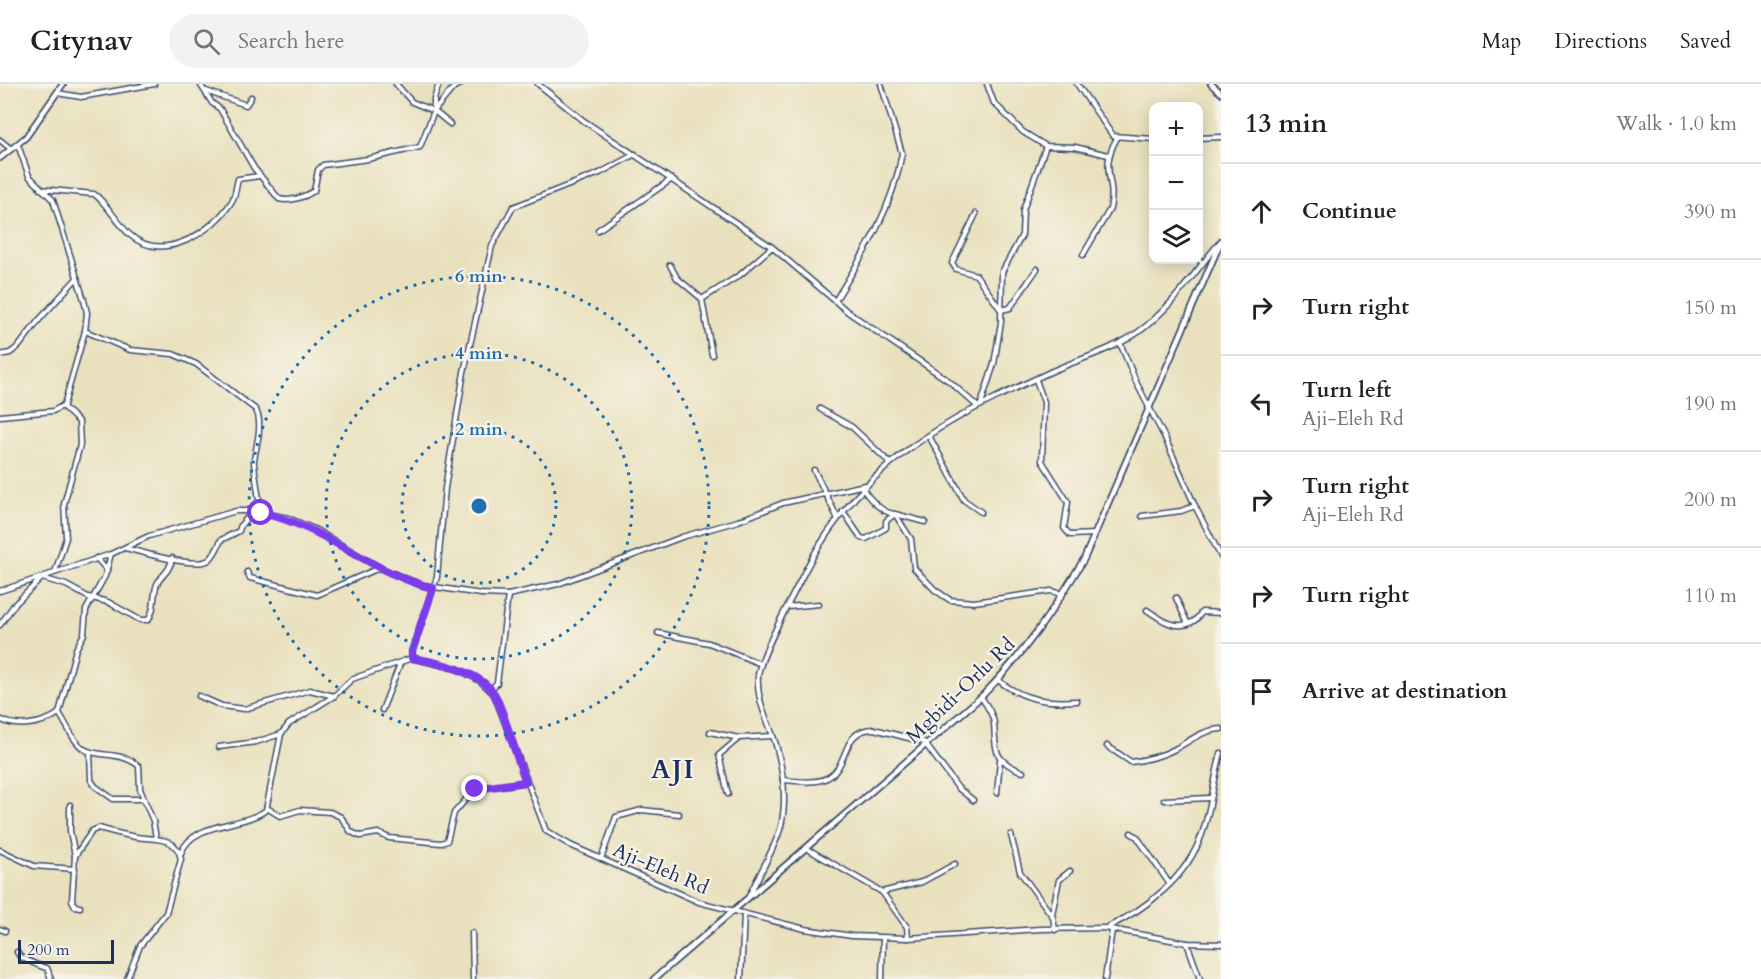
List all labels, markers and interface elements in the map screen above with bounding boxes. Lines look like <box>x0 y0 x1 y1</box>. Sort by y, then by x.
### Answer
search box <box>169 14 589 68</box>
text: Citynav <box>30 22 133 60</box>
icon: search <box>190 25 223 58</box>
text: Search here <box>238 26 345 56</box>
text: Map <box>1481 27 1521 56</box>
text: Directions <box>1554 27 1647 56</box>
text: Saved <box>1680 27 1731 56</box>
map controls <box>1149 102 1203 264</box>
button: + <box>1149 102 1203 156</box>
text: 13 min <box>1245 106 1328 141</box>
text: Walk · 1.0 km <box>1616 110 1737 137</box>
button: − <box>1149 156 1203 210</box>
icon: ahead <box>1245 195 1278 228</box>
text: Continue <box>1302 196 1397 226</box>
text: 390 m <box>1684 198 1737 225</box>
button: layers <box>1149 210 1203 264</box>
text: 6 min <box>455 264 503 289</box>
icon: right <box>1245 291 1278 324</box>
text: Turn right <box>1302 292 1409 322</box>
text: 150 m <box>1684 294 1737 321</box>
text: 4 min <box>455 341 503 366</box>
text: Turn left <box>1302 375 1391 405</box>
icon: left <box>1245 387 1278 420</box>
text: 190 m <box>1684 390 1737 417</box>
text: Aji-Eleh Rd <box>1302 405 1404 432</box>
text: 2 min <box>455 417 503 442</box>
text: Turn right <box>1302 471 1409 501</box>
icon: right <box>1245 483 1278 516</box>
text: 200 m <box>1684 486 1737 513</box>
centre of rings <box>469 496 489 516</box>
route start <box>247 499 273 525</box>
text: Aji-Eleh Rd <box>1302 501 1404 528</box>
icon: right <box>1245 579 1278 612</box>
text: Turn right <box>1302 580 1409 610</box>
text: 110 m <box>1684 582 1737 609</box>
street label: Mgbidi-Orlu Rd <box>900 631 1021 749</box>
icon: arrive <box>1245 675 1278 708</box>
text: Arrive at destination <box>1302 676 1507 706</box>
district label: AJI <box>651 752 695 787</box>
route end <box>461 775 487 801</box>
street label: Aji-Eleh Rd <box>609 836 713 901</box>
scale bar <box>18 937 114 964</box>
text: 200 m <box>27 939 69 961</box>

